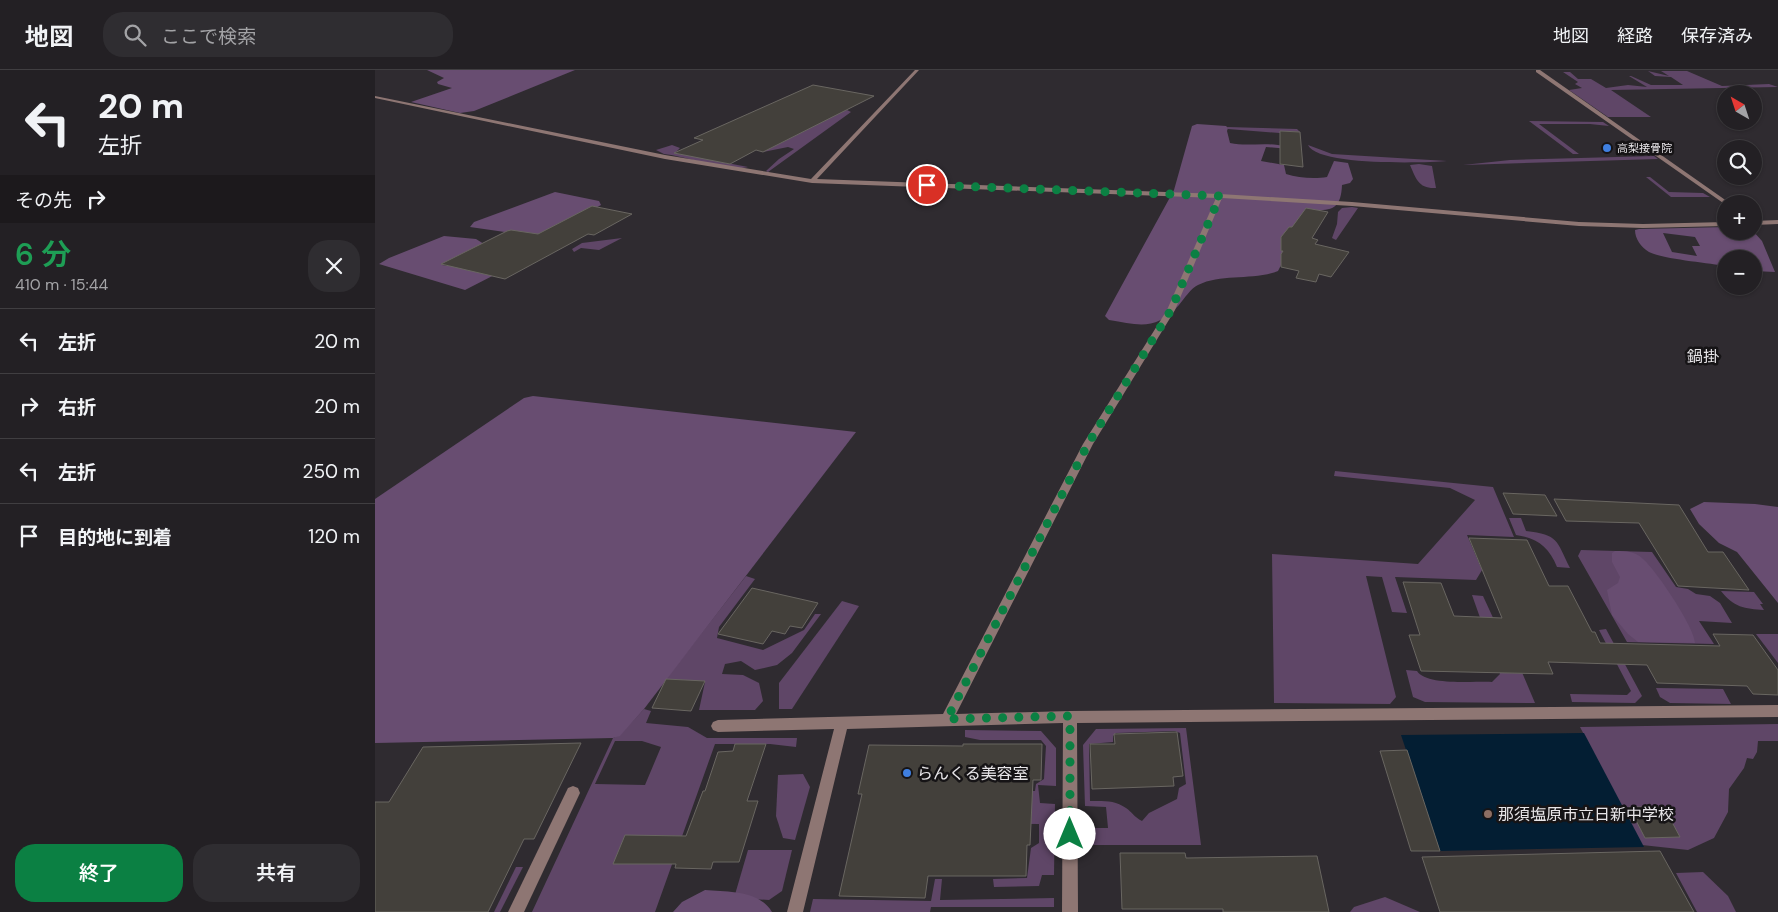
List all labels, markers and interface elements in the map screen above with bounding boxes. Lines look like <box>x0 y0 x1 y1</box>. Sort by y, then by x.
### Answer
search box <box>103 12 453 57</box>
text: 地図 <box>25 21 73 52</box>
icon: search <box>121 21 149 49</box>
text: ここで検索 <box>161 24 256 49</box>
text: 地図 <box>1553 24 1589 48</box>
text: 経路 <box>1617 24 1653 48</box>
text: 保存済み <box>1681 24 1753 48</box>
text: 20 m <box>98 83 184 129</box>
north arrow <box>1717 85 1763 130</box>
map controls <box>1717 85 1762 295</box>
icon: left <box>15 90 80 155</box>
text: 左折 <box>98 131 142 160</box>
button: search <box>1717 140 1762 185</box>
place label: 高梨接骨院 <box>1617 141 1672 155</box>
marker: 高梨接骨院 <box>1601 142 1613 154</box>
pin <box>906 164 948 206</box>
icon: arrive <box>913 171 941 199</box>
icon: right <box>82 185 110 213</box>
text: その先 <box>15 188 72 213</box>
button: + <box>1717 195 1762 240</box>
text: 6 分 <box>15 235 71 274</box>
button: close <box>308 240 360 292</box>
button: − <box>1717 250 1762 295</box>
text: 410 m · 15:44 <box>15 274 108 295</box>
icon: left <box>15 327 43 355</box>
text: 20 m <box>314 329 360 354</box>
text: 左折 <box>58 330 96 355</box>
district label: 鍋掛 <box>1687 346 1719 367</box>
icon: right <box>15 392 43 420</box>
text: 20 m <box>314 394 360 419</box>
text: 右折 <box>58 395 96 420</box>
icon: left <box>15 457 43 485</box>
text: 250 m <box>302 459 360 484</box>
text: 左折 <box>58 460 96 485</box>
icon: arrive <box>15 522 43 550</box>
text: 120 m <box>308 524 360 549</box>
text: 目的地に到着 <box>58 525 172 550</box>
place label: らんくる美容室 <box>917 763 1029 784</box>
marker: らんくる美容室 <box>901 767 913 779</box>
place label: 那須塩原市立日新中学校 <box>1498 804 1674 825</box>
position arrow <box>1043 807 1095 859</box>
marker: 那須塩原市立日新中学校 <box>1482 808 1494 820</box>
button: 終了 <box>15 844 183 902</box>
button: 共有 <box>193 844 360 902</box>

